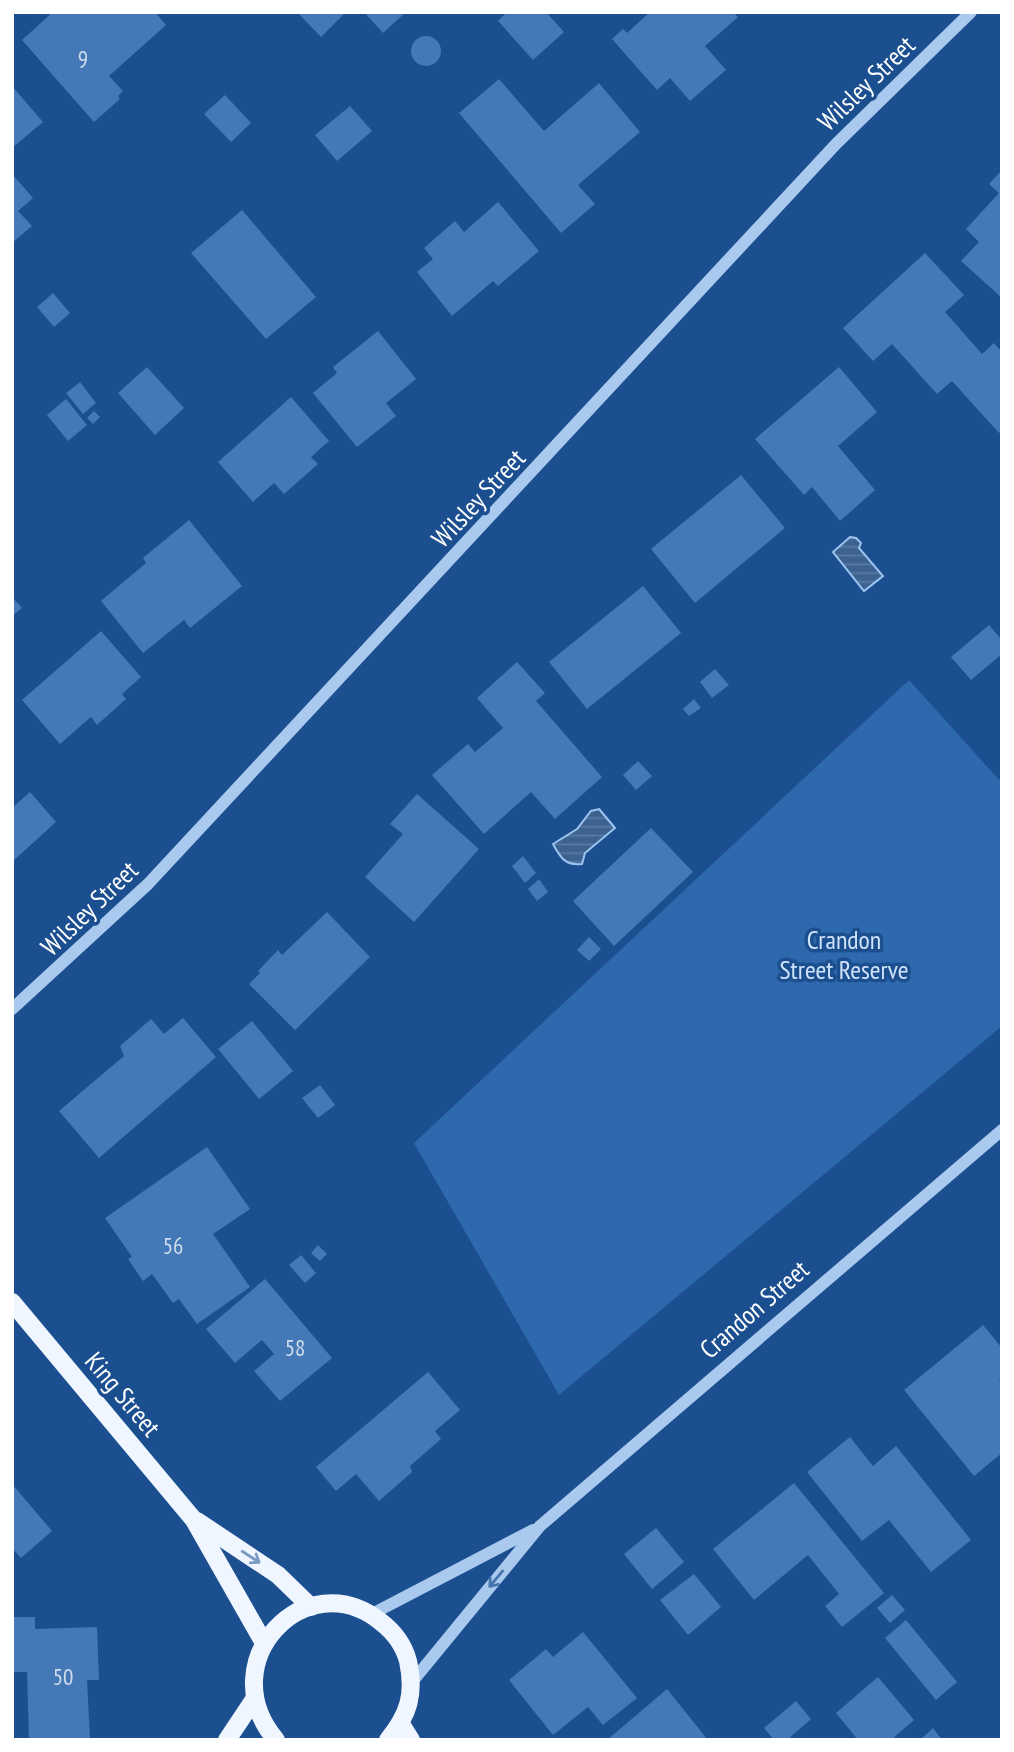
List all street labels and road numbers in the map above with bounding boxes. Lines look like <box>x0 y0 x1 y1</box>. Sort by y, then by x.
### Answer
street label: Wilsley Street <box>810 29 922 137</box>
street label: Wilsley Street <box>424 442 532 554</box>
street label: Wilsley Street <box>33 854 145 962</box>
street label: Crandon Street <box>693 1253 815 1365</box>
street label: King Street <box>78 1345 168 1443</box>

